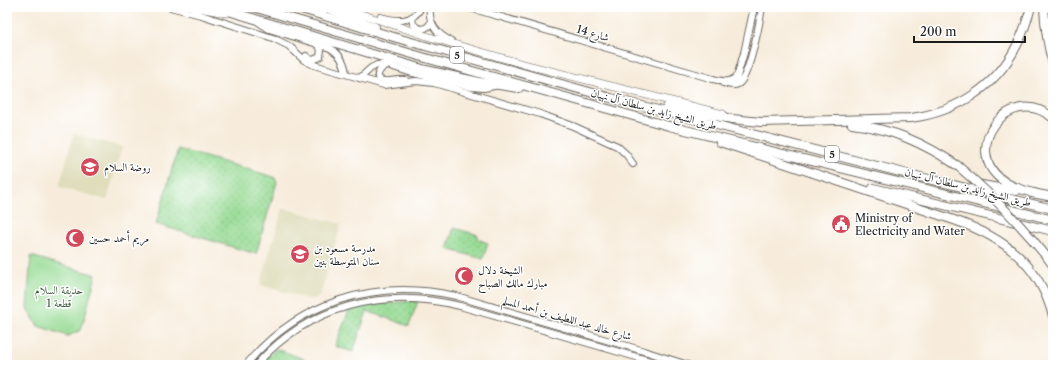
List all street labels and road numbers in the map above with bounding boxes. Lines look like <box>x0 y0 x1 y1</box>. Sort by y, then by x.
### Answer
street label: شارع 14 <box>574 22 611 47</box>
road number: 5 <box>450 47 464 63</box>
street label: طريق الشيخ زايد بن سلطان آل نهيان <box>588 85 718 136</box>
road number: 5 <box>825 146 839 162</box>
street label: طريق الشيخ زايد بن سلطان آل نهيان <box>902 165 1033 213</box>
street label: شارع خالد عبد اللطيف بن أحمد المسلم <box>499 292 634 348</box>

